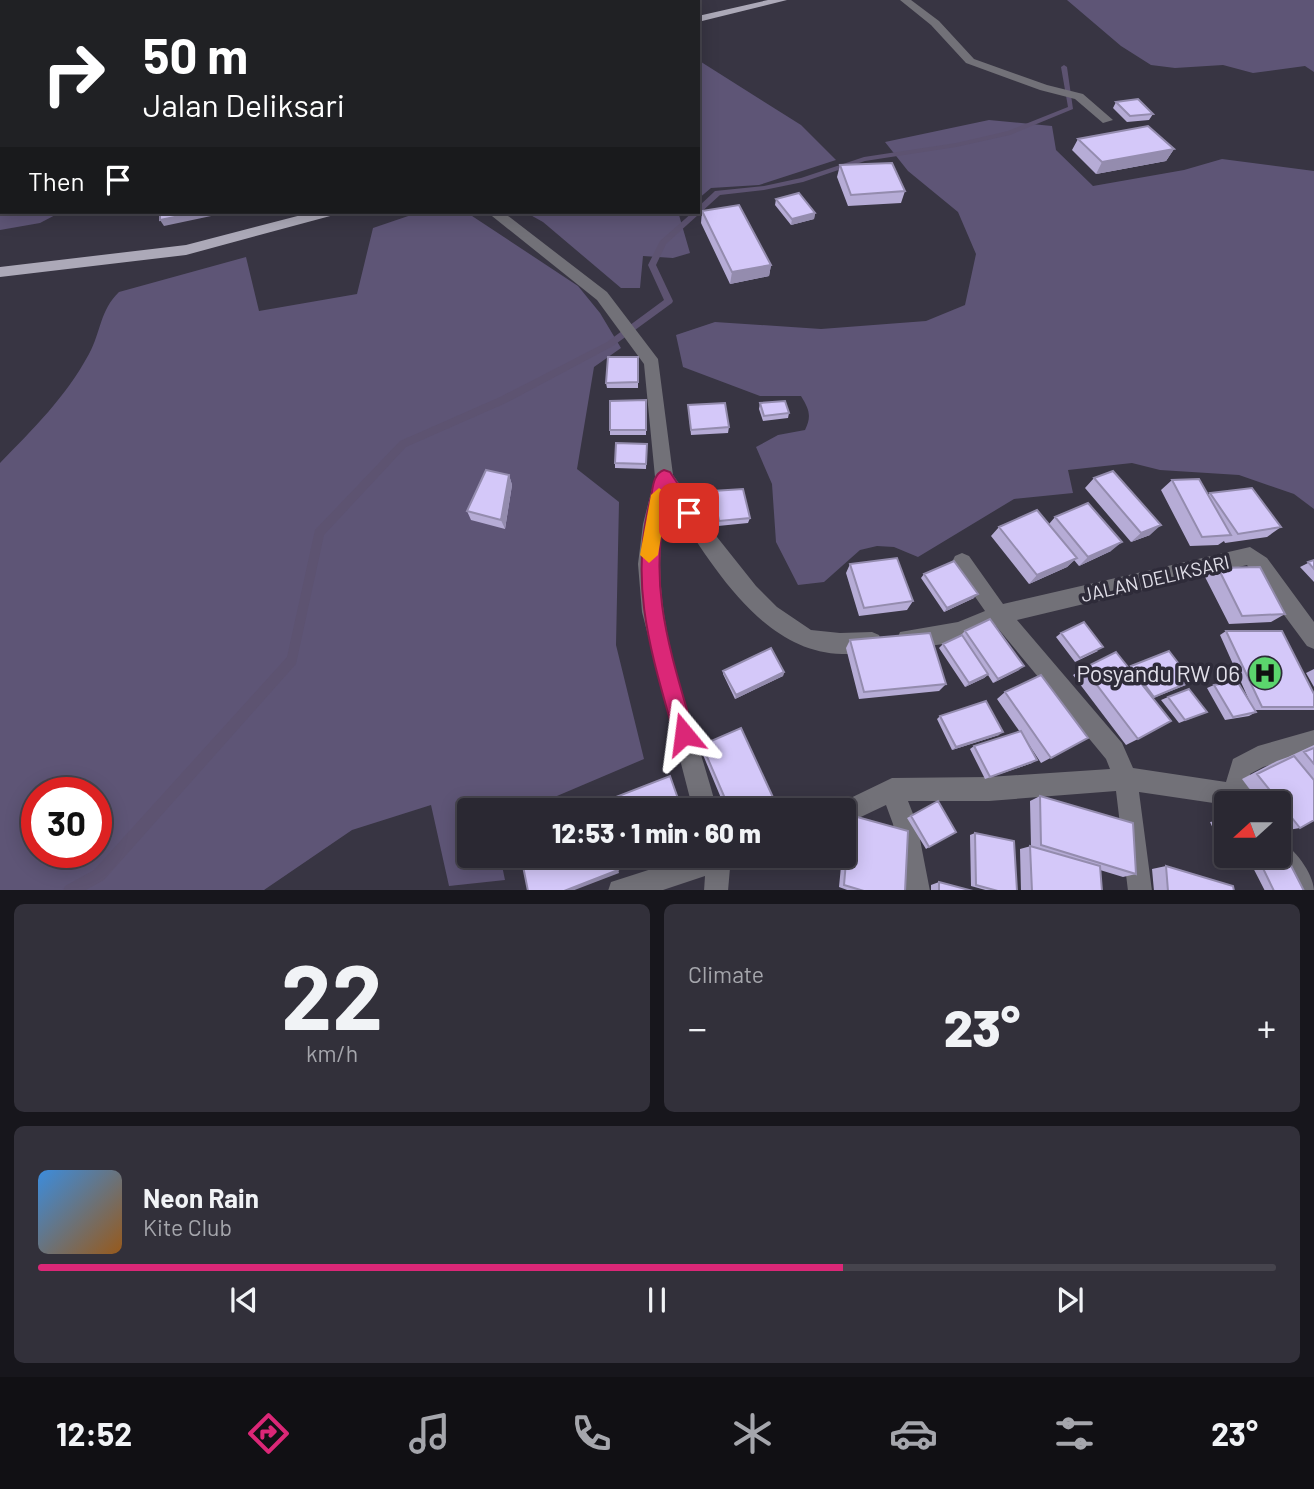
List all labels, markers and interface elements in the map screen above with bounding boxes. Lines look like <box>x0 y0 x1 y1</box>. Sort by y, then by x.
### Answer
text: 50 m <box>143 25 248 84</box>
icon: right <box>28 28 119 119</box>
text: Jalan Deliksari <box>143 85 345 123</box>
icon: arrive <box>99 161 137 199</box>
text: Then <box>28 165 85 196</box>
pin <box>659 483 719 543</box>
icon: arrive <box>670 494 708 532</box>
street label: JALAN DELIKSARI <box>1079 550 1231 606</box>
hospital icon: Posyandu RW 06 <box>1246 654 1284 692</box>
place label: Posyandu RW 06 <box>1077 659 1240 687</box>
position arrow <box>647 697 721 771</box>
speed limit sign: 30 <box>21 777 112 868</box>
north arrow <box>1214 791 1292 868</box>
map controls <box>1214 791 1291 868</box>
text: 12:53 · 1 min · 60 m <box>552 817 761 848</box>
text: 22 <box>281 939 383 1048</box>
text: Climate <box>688 960 764 988</box>
text: 23° <box>944 995 1020 1057</box>
text: − <box>688 1004 707 1050</box>
text: + <box>1257 1004 1276 1050</box>
text: km/h <box>306 1039 358 1067</box>
text: Neon Rain <box>143 1182 259 1213</box>
text: Kite Club <box>143 1213 232 1241</box>
icon: previous <box>225 1281 263 1319</box>
icon: pause <box>638 1281 676 1319</box>
icon: next <box>1051 1281 1089 1319</box>
icon: directions <box>244 1409 293 1458</box>
icon: music <box>405 1409 454 1458</box>
icon: phone <box>567 1409 616 1458</box>
icon: climate <box>728 1409 777 1458</box>
icon: car <box>889 1409 938 1458</box>
icon: filters <box>1050 1409 1099 1458</box>
text: 12:52 <box>56 1414 132 1452</box>
text: 23° <box>1211 1414 1258 1452</box>

